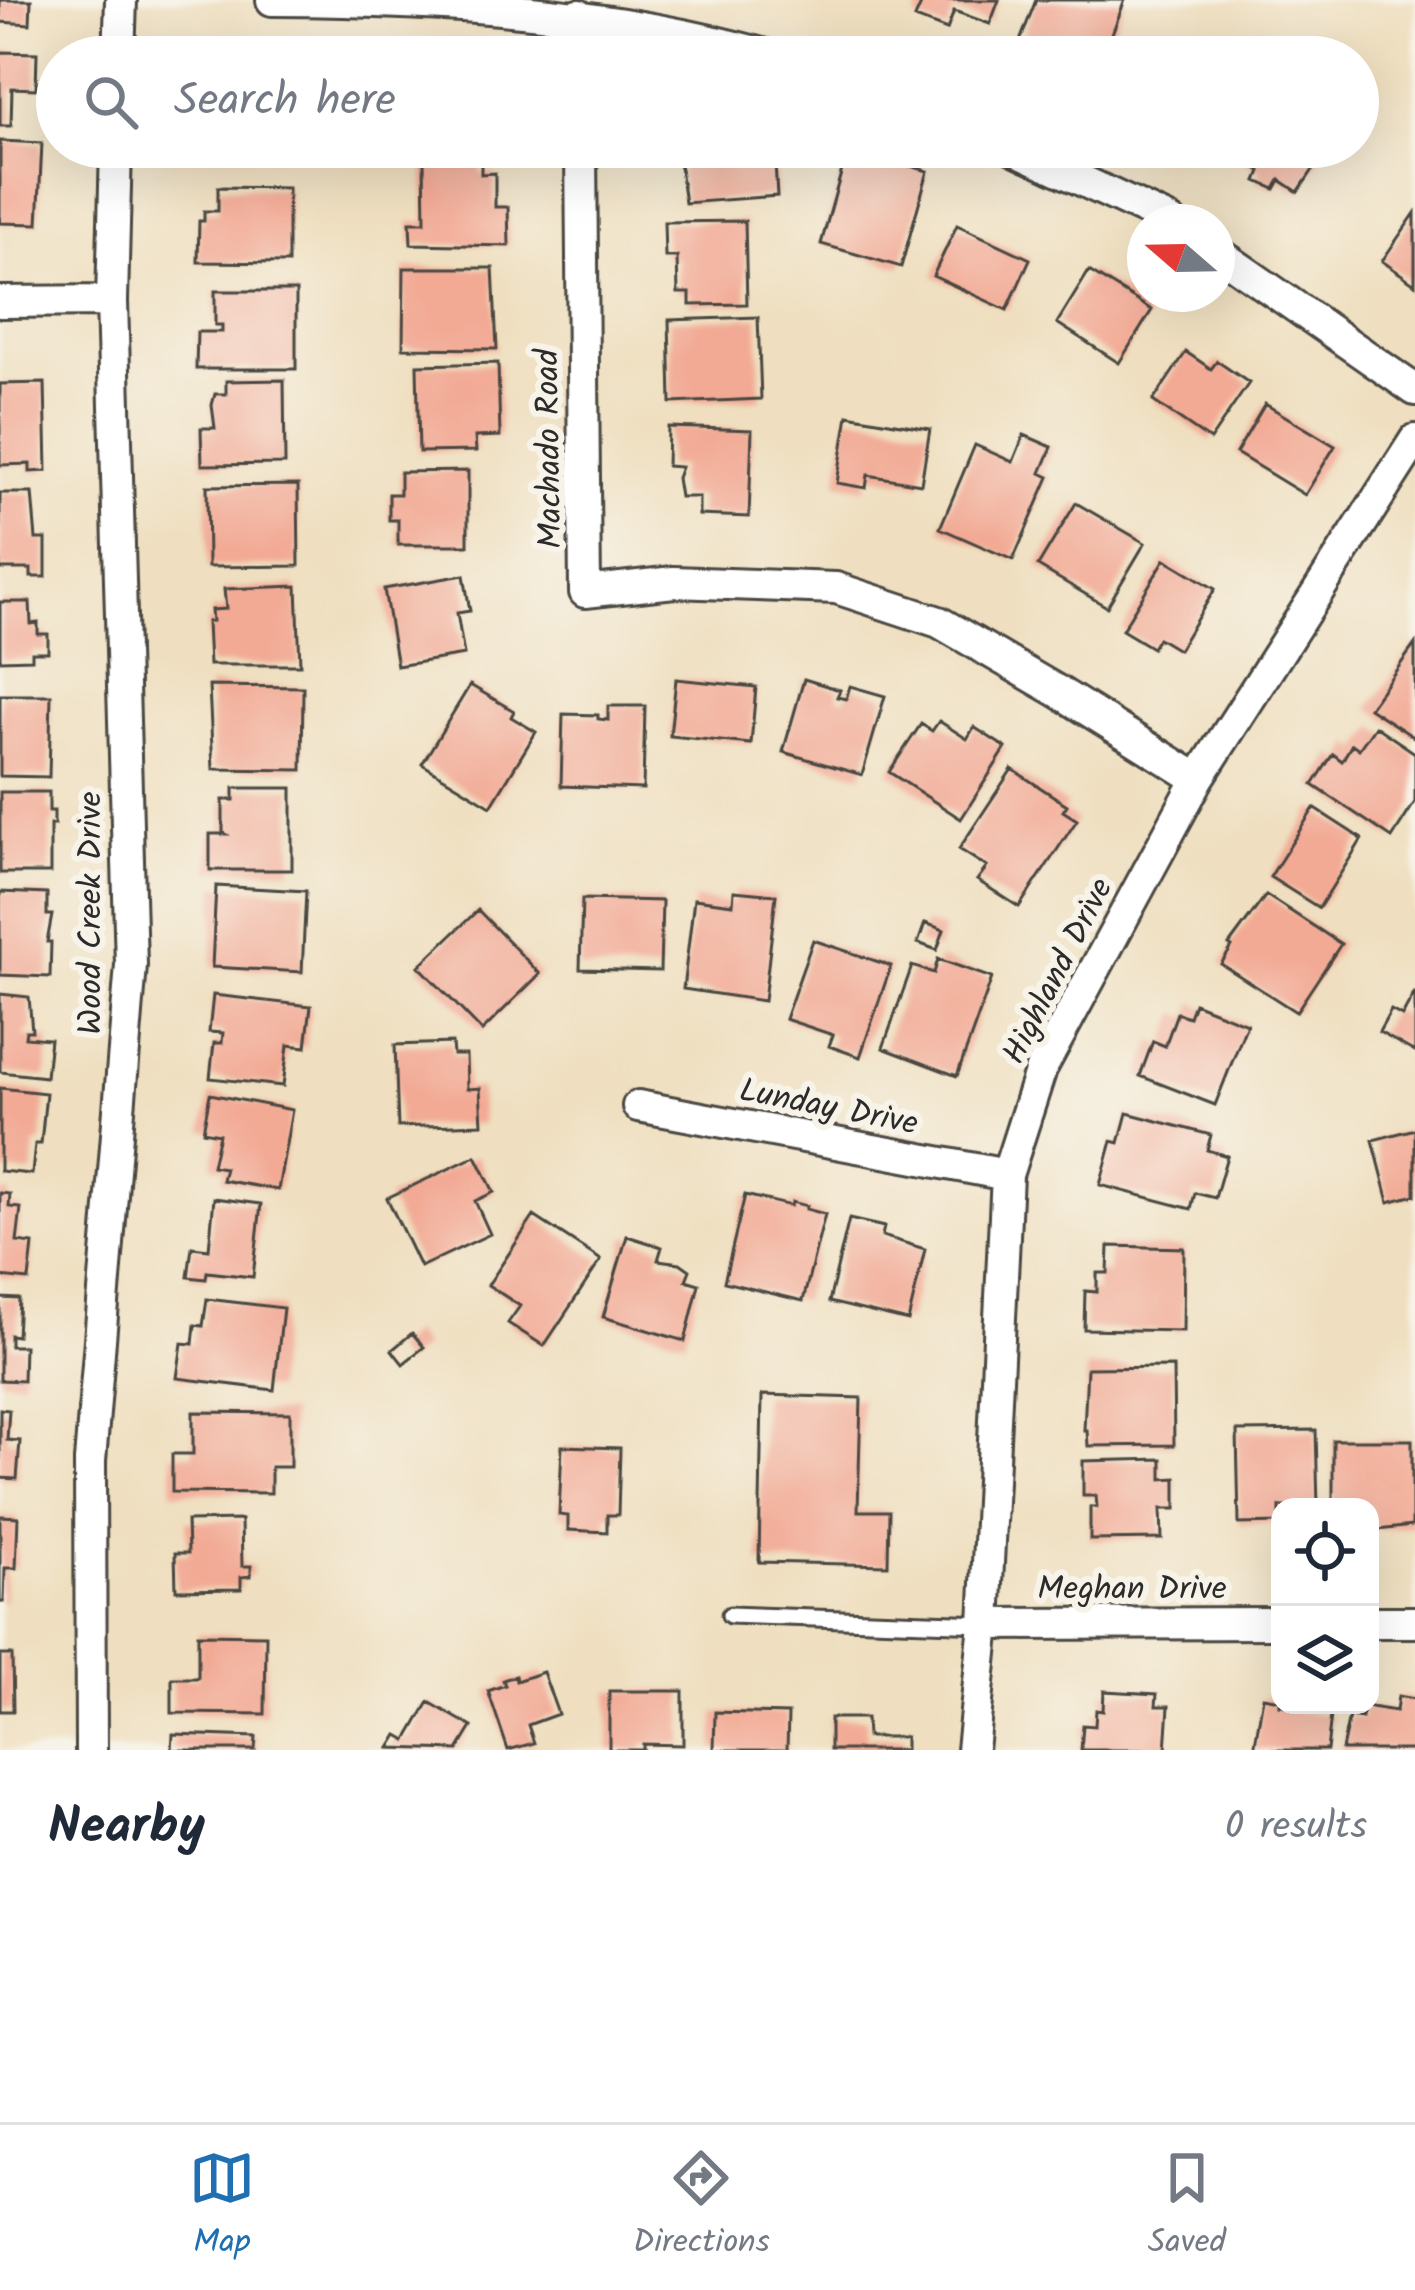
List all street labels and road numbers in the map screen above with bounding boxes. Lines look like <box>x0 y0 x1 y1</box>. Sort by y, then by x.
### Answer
street label: Machado Road <box>522 347 579 549</box>
street label: Wood Creek Drive <box>66 791 119 1035</box>
street label: Highland Drive <box>989 869 1129 1074</box>
street label: Lunday Drive <box>734 1065 922 1152</box>
street label: Meghan Drive <box>1037 1564 1227 1617</box>

